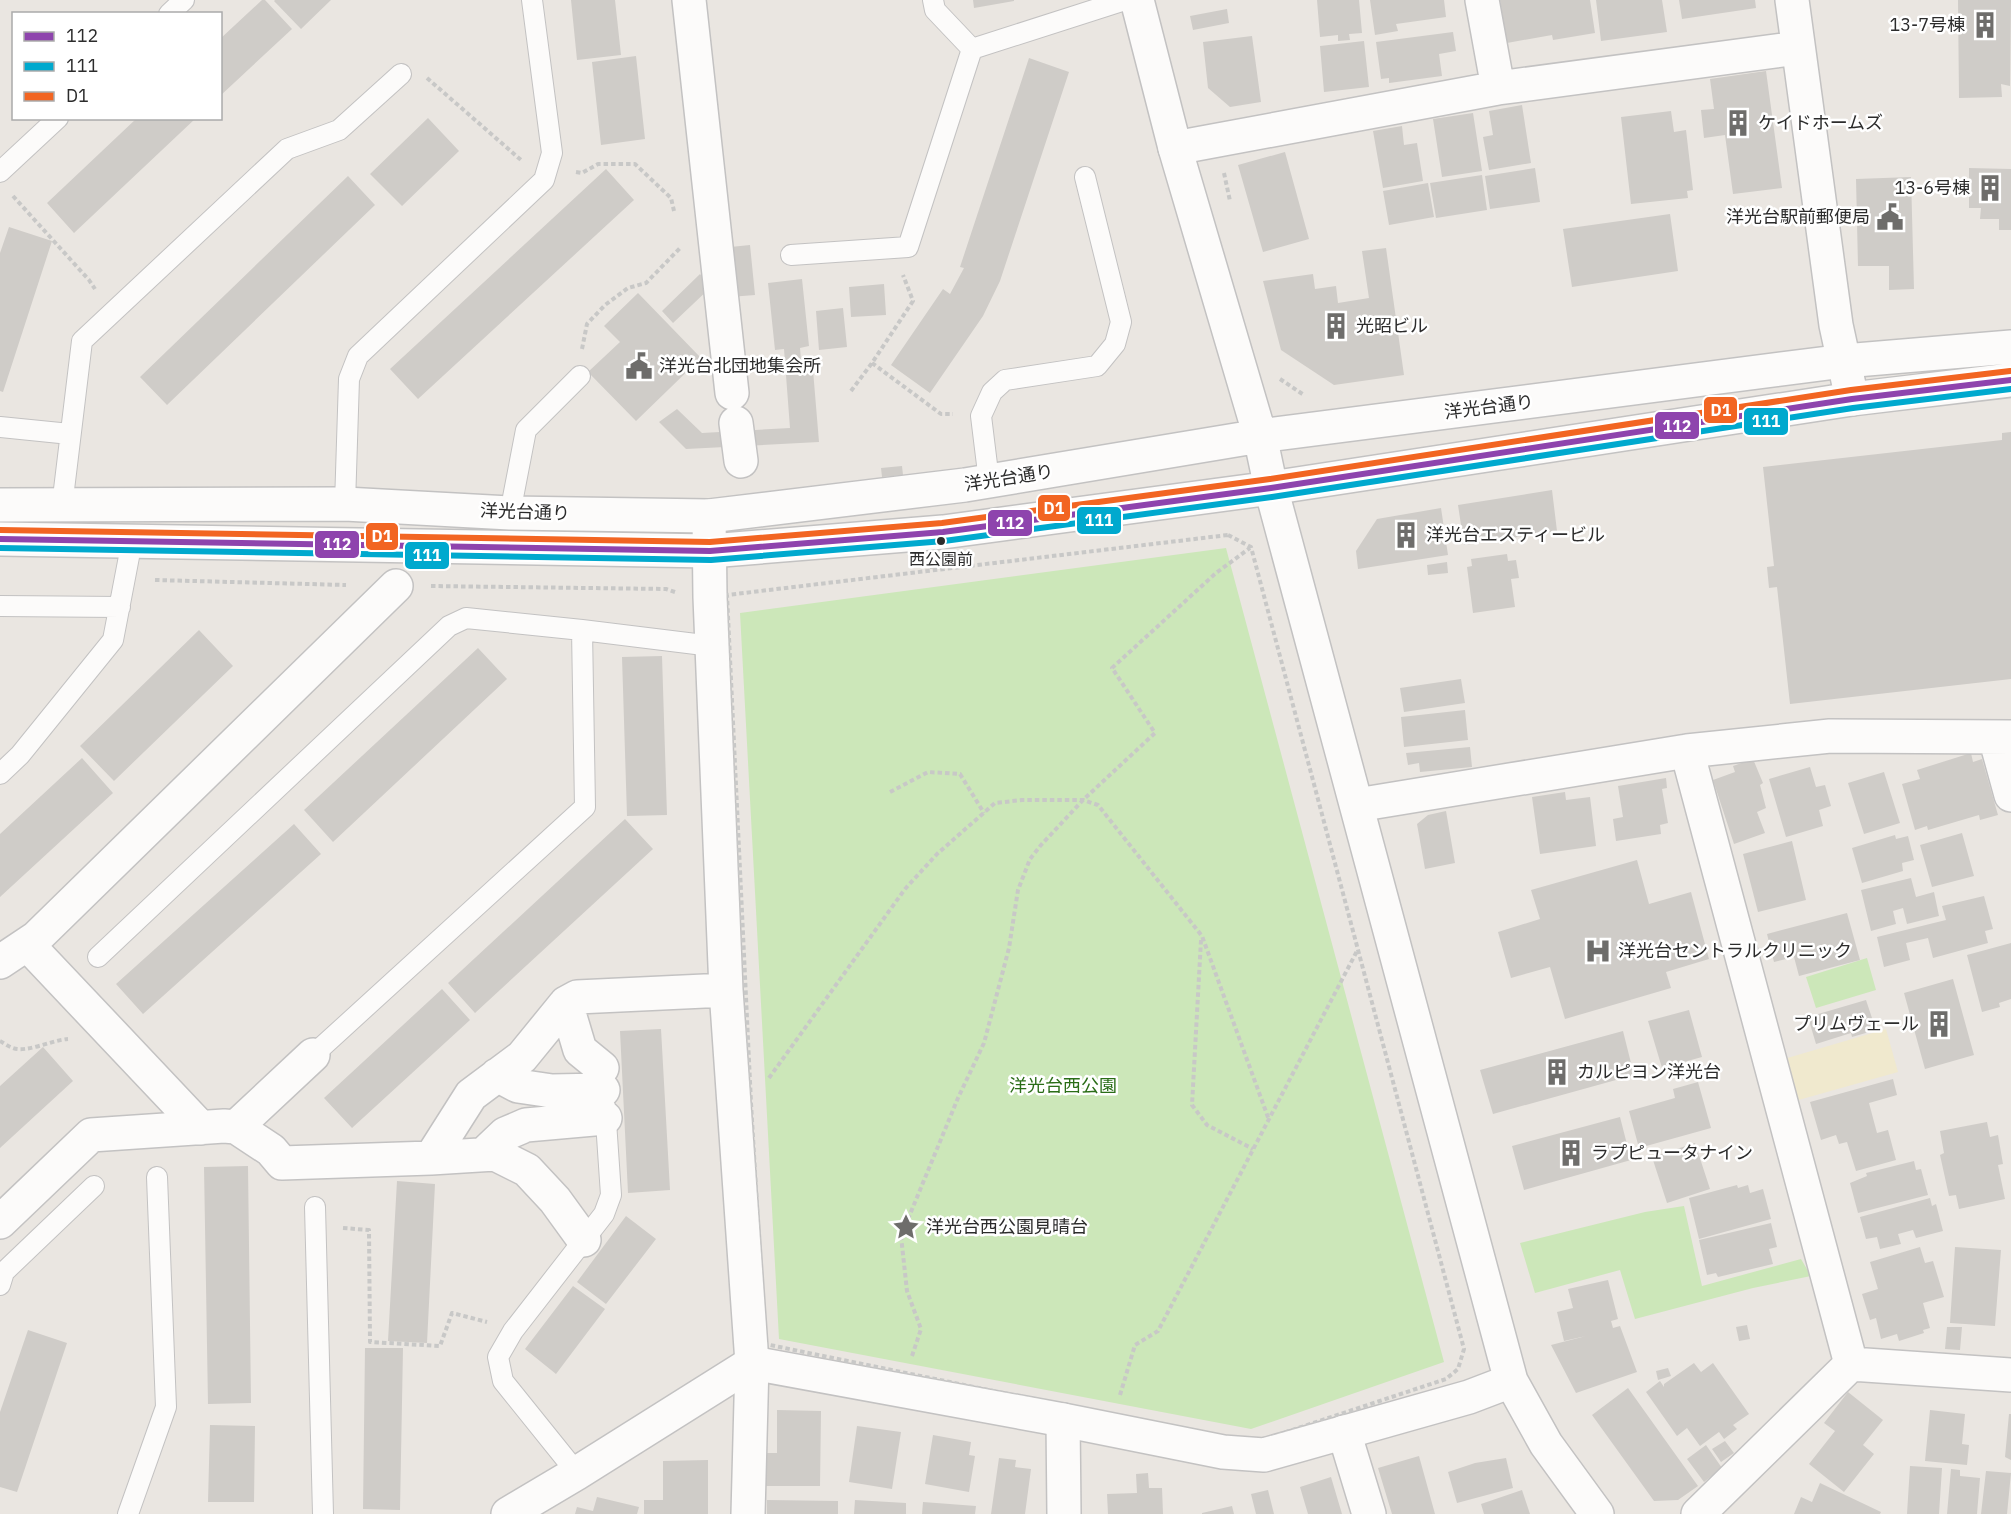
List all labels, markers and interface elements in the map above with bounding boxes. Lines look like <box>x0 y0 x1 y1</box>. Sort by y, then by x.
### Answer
building icon: 13-7号棟 <box>1970 10 2000 40</box>
legend <box>12 12 222 120</box>
place label: 13-7号棟 <box>1889 13 1965 36</box>
text: 112 <box>66 24 98 47</box>
text: 111 <box>66 54 98 77</box>
text: D1 <box>66 84 89 107</box>
building icon: ケイドホームズ <box>1723 108 1753 138</box>
place label: ケイドホームズ <box>1758 111 1883 134</box>
building icon: 13-6号棟 <box>1975 173 2005 203</box>
place label: 13-6号棟 <box>1894 176 1970 199</box>
public building icon: 洋光台駅前郵便局 <box>1875 202 1905 232</box>
place label: 洋光台駅前郵便局 <box>1726 205 1870 228</box>
building icon: 光昭ビル <box>1321 311 1351 341</box>
place label: 光昭ビル <box>1356 314 1428 337</box>
public building icon: 洋光台北団地集会所 <box>624 351 654 381</box>
place label: 洋光台北団地集会所 <box>659 354 821 377</box>
street label: 洋光台通り <box>1443 390 1535 423</box>
line badge: D1 <box>1703 396 1738 424</box>
text: D1 <box>1711 400 1732 420</box>
line badge: 111 <box>1743 407 1789 436</box>
line badge: 112 <box>1654 411 1700 440</box>
text: 111 <box>1752 411 1781 431</box>
text: 112 <box>1663 416 1691 436</box>
street label: 洋光台通り <box>963 459 1055 496</box>
line badge: D1 <box>1037 494 1071 522</box>
street label: 洋光台通り <box>480 498 570 525</box>
text: D1 <box>1044 498 1065 518</box>
line badge: 111 <box>1076 506 1122 535</box>
line badge: 112 <box>987 509 1033 537</box>
text: 111 <box>1085 510 1114 530</box>
text: 112 <box>996 513 1024 533</box>
building icon: 洋光台エスティービル <box>1391 520 1421 550</box>
line badge: D1 <box>365 522 399 551</box>
place label: 洋光台エスティービル <box>1426 523 1605 546</box>
text: D1 <box>372 526 393 546</box>
line badge: 112 <box>314 530 360 559</box>
text: 112 <box>323 534 351 554</box>
marker: 西公園前 <box>935 535 947 547</box>
line badge: 111 <box>404 541 450 570</box>
text: 111 <box>413 545 442 565</box>
place label: 西公園前 <box>909 549 973 569</box>
hospital icon: 洋光台セントラルクリニック <box>1583 936 1613 966</box>
place label: 洋光台セントラルクリニック <box>1618 939 1852 962</box>
building icon: プリムヴェール <box>1924 1009 1954 1039</box>
place label: プリムヴェール <box>1793 1012 1919 1035</box>
building icon: カルピヨン洋光台 <box>1542 1057 1572 1087</box>
place label: カルピヨン洋光台 <box>1577 1060 1721 1083</box>
park label: 洋光台西公園 <box>1009 1074 1117 1097</box>
building icon: ラプピュータナイン <box>1556 1138 1586 1168</box>
place label: ラプピュータナイン <box>1591 1141 1753 1164</box>
place icon: 洋光台西公園見晴台 <box>891 1212 921 1242</box>
place label: 洋光台西公園見晴台 <box>926 1215 1088 1238</box>

